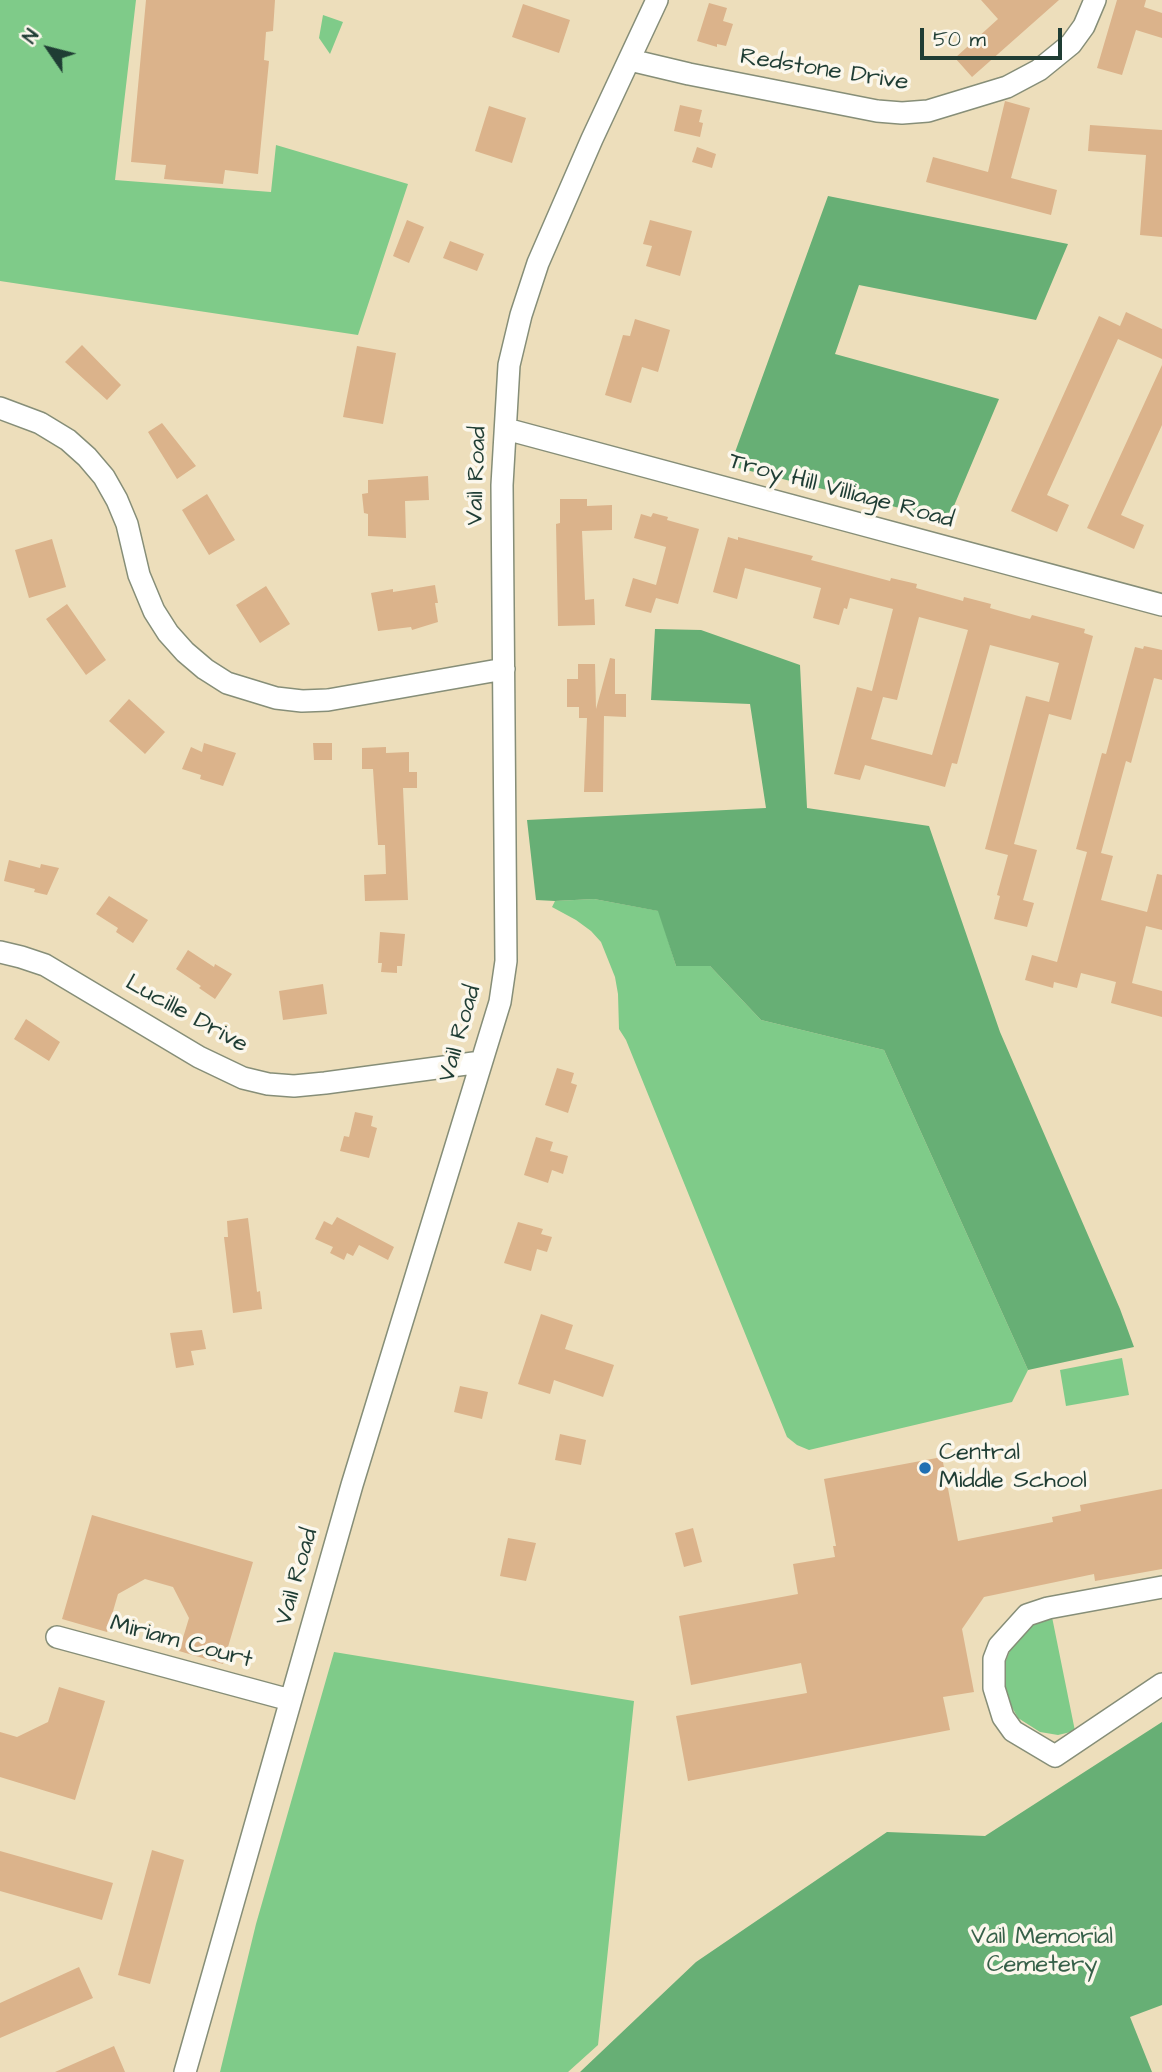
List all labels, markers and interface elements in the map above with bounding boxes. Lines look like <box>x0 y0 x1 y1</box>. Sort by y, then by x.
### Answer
north arrow <box>14 14 84 84</box>
scale bar <box>924 14 1066 58</box>
text: N <box>17 24 46 49</box>
text: 50 m <box>933 25 986 54</box>
street label: Redstone Drive <box>738 43 910 99</box>
street label: Vail Road <box>462 426 494 526</box>
street label: Troy Hill Villiage Road <box>725 448 957 536</box>
street label: Lucille Drive <box>120 970 252 1060</box>
street label: Vail Road <box>433 982 489 1086</box>
place label: Central Middle School <box>939 1440 1087 1496</box>
marker: Central Middle School <box>917 1460 933 1476</box>
street label: Vail Road <box>270 1525 326 1629</box>
street label: Miriam Court <box>107 1610 255 1676</box>
park label: Vail Memorial Cemetery <box>971 1924 1113 1980</box>

